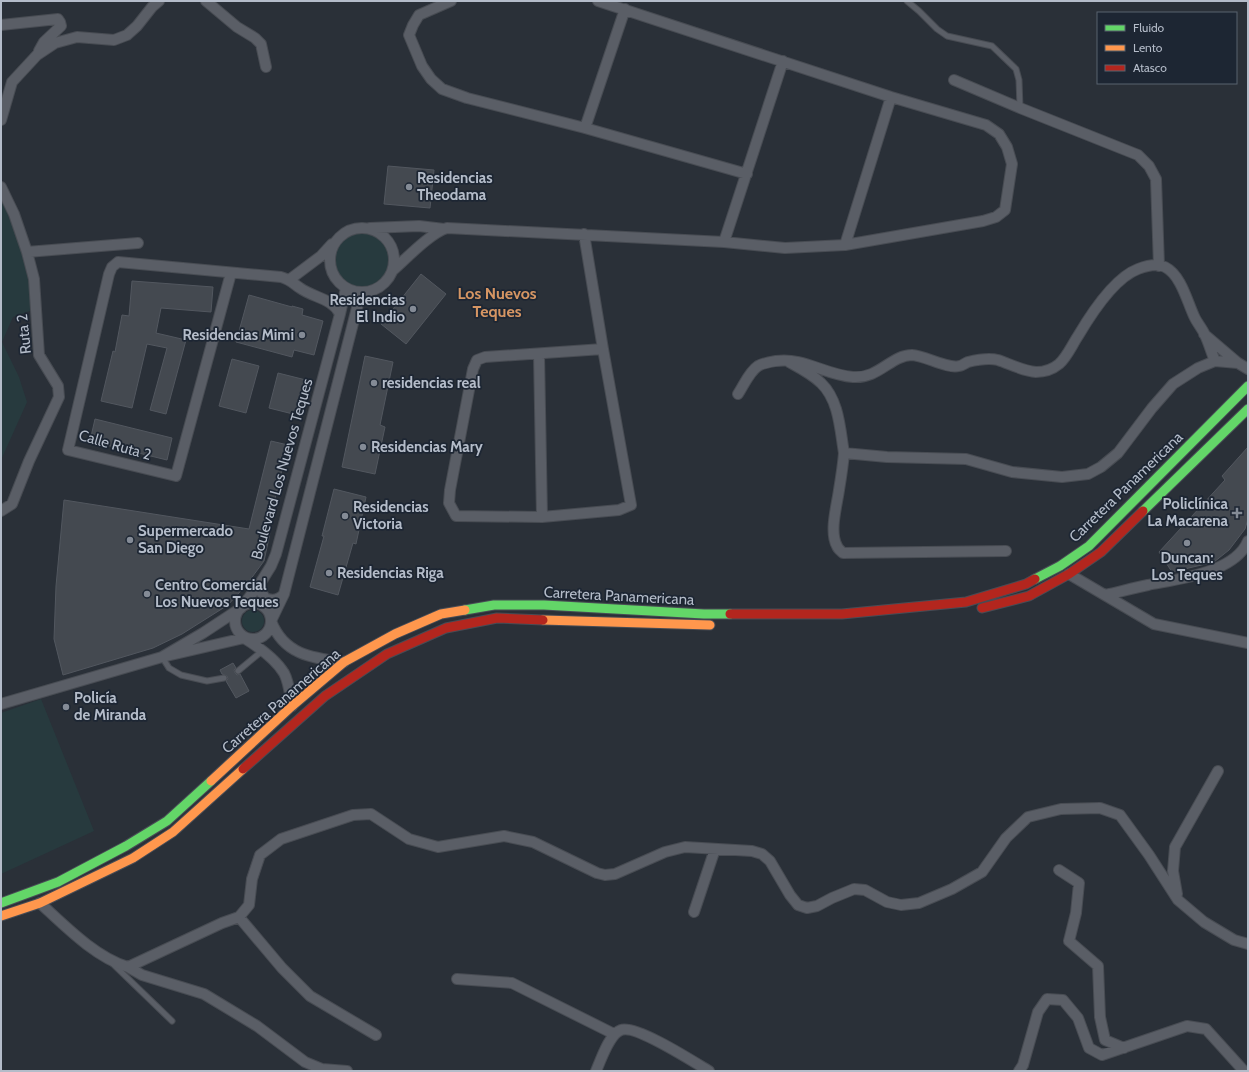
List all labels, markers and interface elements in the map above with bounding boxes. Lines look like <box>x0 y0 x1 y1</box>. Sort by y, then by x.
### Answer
legend <box>1097 12 1237 84</box>
text: Fluido <box>1133 20 1165 35</box>
text: Lento <box>1133 40 1163 55</box>
text: Atasco <box>1133 60 1167 75</box>
place label: Residencias Theodama <box>417 169 493 204</box>
marker: Residencias Theodama <box>404 182 414 192</box>
district label: Los Nuevos Teques <box>457 284 537 321</box>
place label: Residencias El Indio <box>329 291 405 326</box>
marker: Residencias El Indio <box>408 304 418 314</box>
street label: Ruta 2 <box>13 313 35 355</box>
place label: Residencias Mimi <box>182 326 294 344</box>
marker: Residencias Mimi <box>297 330 307 340</box>
place label: residencias real <box>382 374 481 392</box>
street label: Boulevard Los Nuevos Teques <box>247 376 317 562</box>
marker: residencias real <box>369 378 379 388</box>
street label: Calle Ruta 2 <box>77 426 154 464</box>
street label: Carretera Panamericana <box>1066 428 1187 546</box>
place label: Residencias Mary <box>371 438 484 456</box>
marker: Residencias Mary <box>358 442 368 452</box>
place label: Policlínica La Macarena <box>1147 495 1229 530</box>
place label: Residencias Victoria <box>353 498 429 533</box>
marker: Policlínica La Macarena <box>1231 507 1243 519</box>
marker: Residencias Victoria <box>340 511 350 521</box>
place label: Supermercado San Diego <box>138 522 234 557</box>
marker: Supermercado San Diego <box>125 535 135 545</box>
marker: Duncan: Los Teques <box>1182 538 1192 548</box>
place label: Duncan: Los Teques <box>1151 549 1223 584</box>
place label: Residencias Riga <box>337 564 444 582</box>
marker: Residencias Riga <box>324 568 334 578</box>
place label: Centro Comercial Los Nuevos Teques <box>155 576 278 611</box>
street label: Carretera Panamericana <box>543 583 696 609</box>
marker: Centro Comercial Los Nuevos Teques <box>142 589 152 599</box>
street label: Carretera Panamericana <box>218 644 344 757</box>
place label: Policía de Miranda <box>74 689 147 724</box>
marker: Policía de Miranda <box>61 702 71 712</box>

